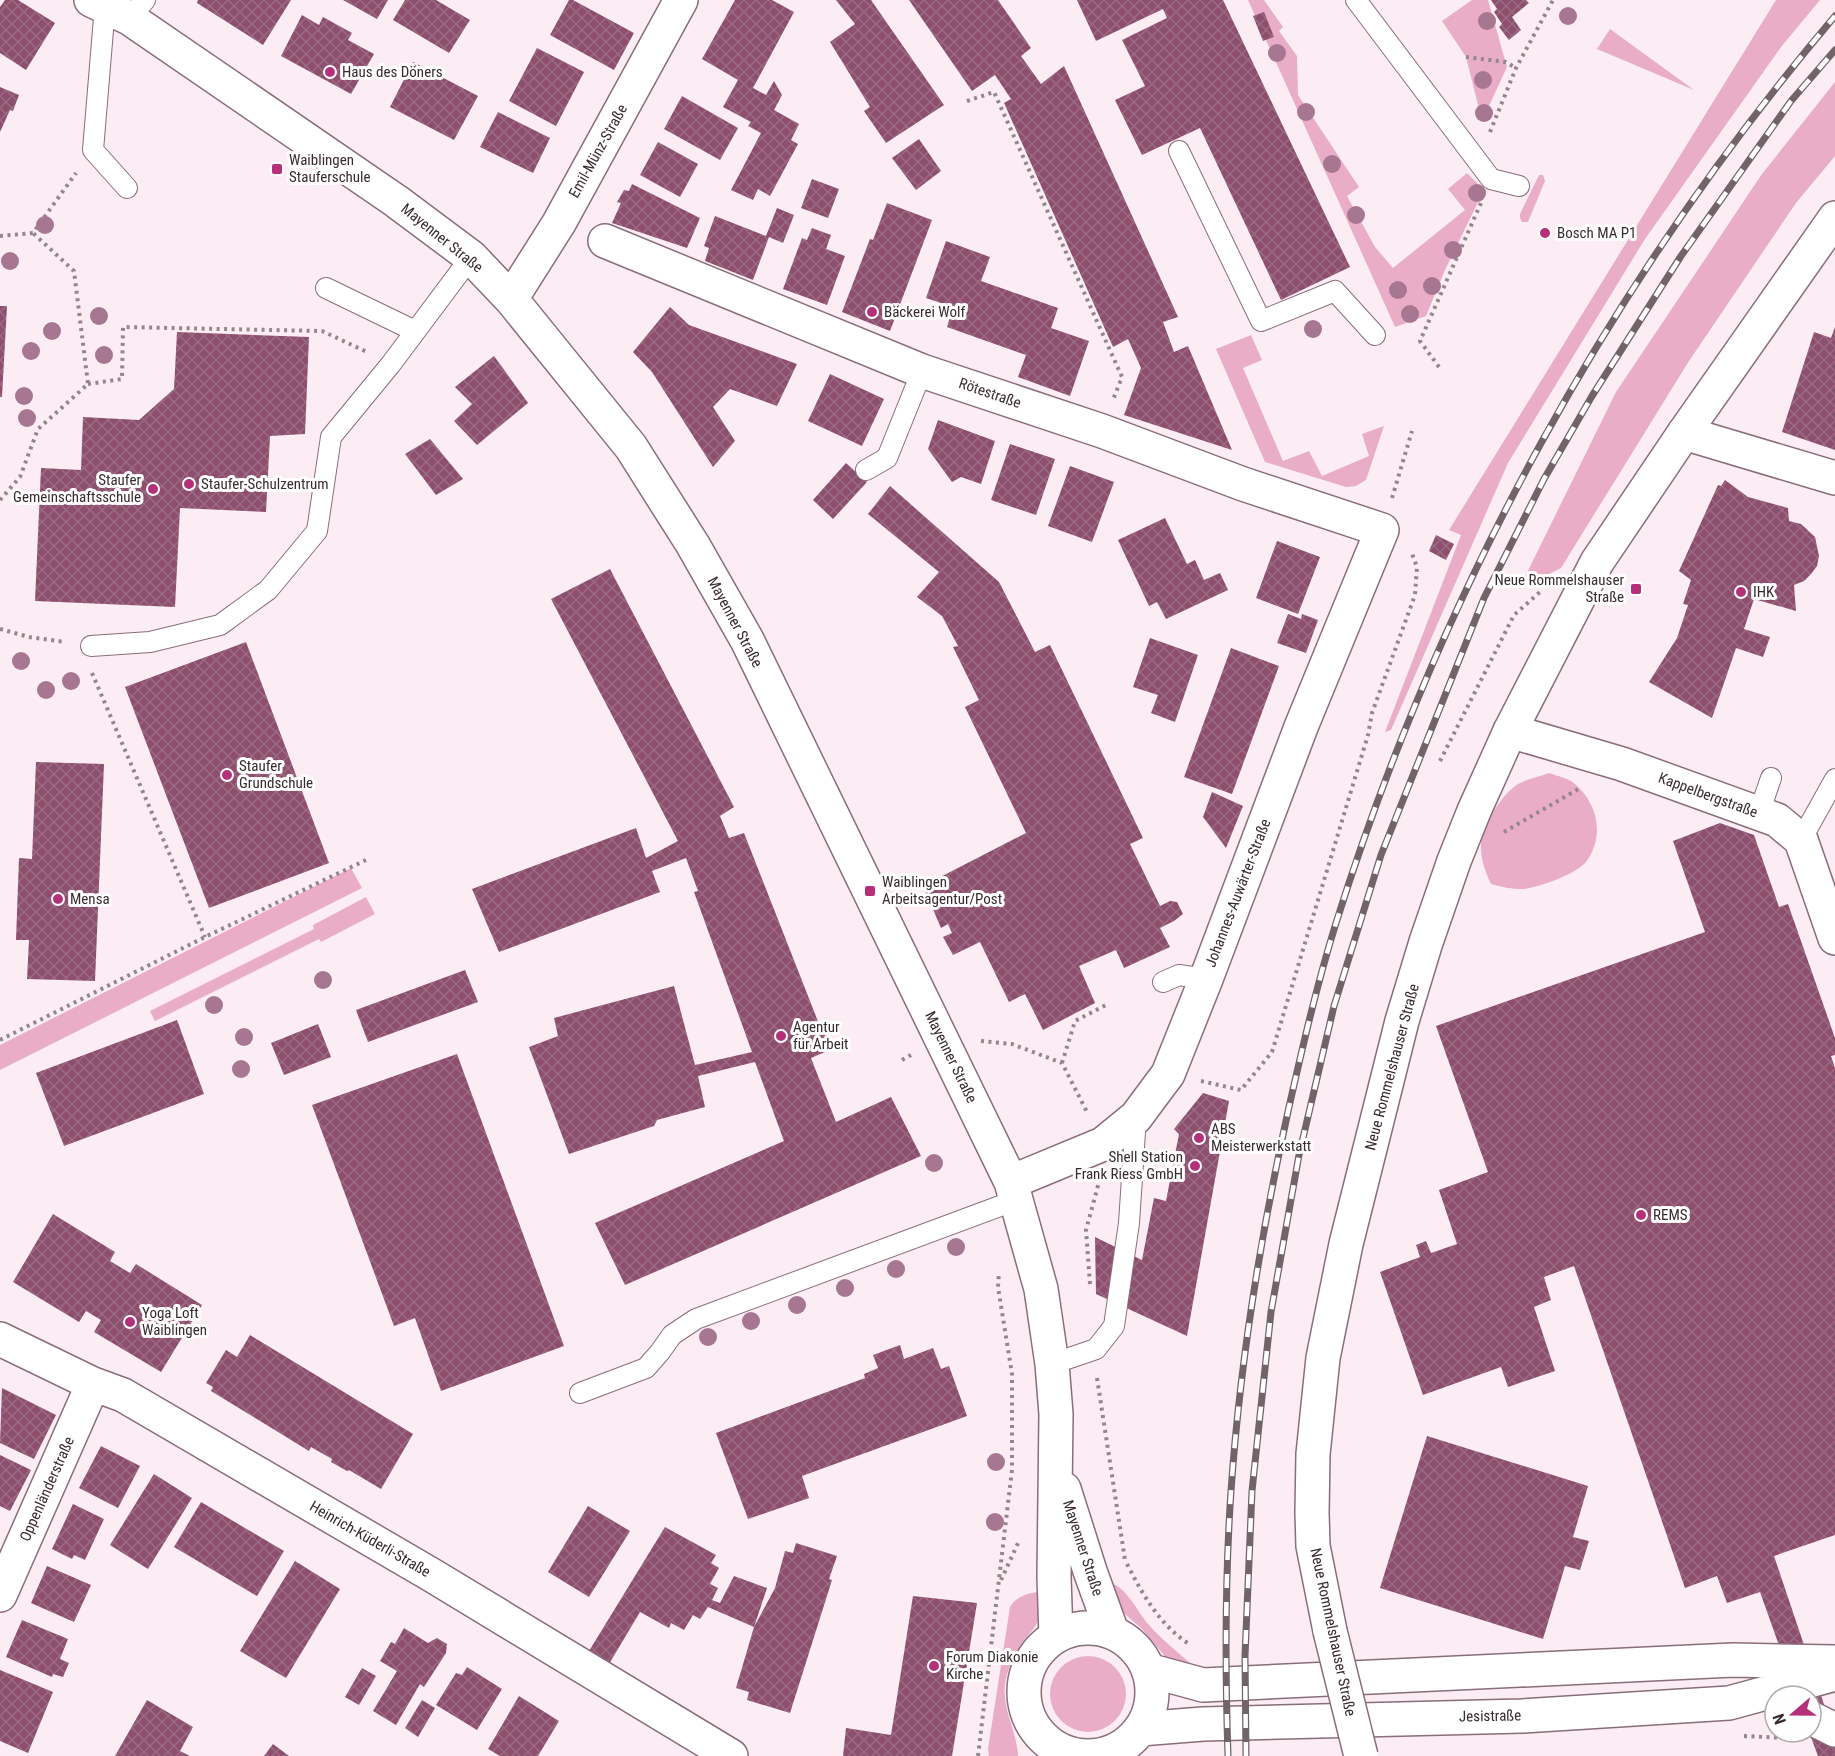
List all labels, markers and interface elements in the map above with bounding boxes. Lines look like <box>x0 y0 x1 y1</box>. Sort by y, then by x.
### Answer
place label: Haus des Döners <box>342 63 443 81</box>
marker: Haus des Döners <box>323 65 337 79</box>
street label: Emil-Münz-Straße <box>565 101 631 201</box>
place label: Waiblingen Stauferschule <box>289 151 371 186</box>
marker: Waiblingen Stauferschule <box>270 162 284 176</box>
street label: Mayenner Straße <box>398 200 486 276</box>
place label: Bosch MA P1 <box>1557 224 1636 242</box>
marker: Bosch MA P1 <box>1538 226 1552 240</box>
place label: Bäckerei Wolf <box>884 303 965 321</box>
marker: Bäckerei Wolf <box>865 305 879 319</box>
street label: Rötestraße <box>957 374 1023 412</box>
place label: Staufer Gemeinschaftsschule <box>13 471 141 506</box>
place label: Staufer-Schulzentrum <box>201 475 329 493</box>
marker: Staufer-Schulzentrum <box>182 477 196 491</box>
marker: Staufer Gemeinschaftsschule <box>146 482 160 496</box>
place label: Neue Rommelshauser Straße <box>1494 571 1624 606</box>
street label: Mayenner Straße <box>704 574 766 670</box>
marker: Neue Rommelshauser Straße <box>1629 582 1643 596</box>
place label: IHK <box>1753 583 1775 601</box>
marker: IHK <box>1734 585 1748 599</box>
place label: Staufer Grundschule <box>239 757 313 792</box>
marker: Staufer Grundschule <box>220 768 234 782</box>
street label: Kappelbergstraße <box>1656 769 1760 821</box>
street label: Johannes-Auwärter-Straße <box>1201 816 1275 970</box>
place label: Waiblingen Arbeitsagentur/Post <box>882 873 1002 908</box>
marker: Waiblingen Arbeitsagentur/Post <box>863 884 877 898</box>
place label: Mensa <box>70 890 110 908</box>
marker: Mensa <box>51 892 65 906</box>
street label: Neue Rommelshauser Straße <box>1361 982 1423 1152</box>
street label: Mayenner Straße <box>921 1008 981 1106</box>
place label: Agentur für Arbeit <box>793 1018 849 1053</box>
marker: Agentur für Arbeit <box>774 1029 788 1043</box>
place label: ABS Meisterwerkstatt <box>1211 1120 1311 1155</box>
marker: ABS Meisterwerkstatt <box>1192 1131 1206 1145</box>
place label: Shell Station Frank Riess GmbH <box>1075 1148 1183 1183</box>
marker: Shell Station Frank Riess GmbH <box>1188 1159 1202 1173</box>
place label: REMS <box>1653 1206 1688 1224</box>
marker: REMS <box>1634 1208 1648 1222</box>
place label: Yoga Loft Waiblingen <box>142 1304 207 1339</box>
marker: Yoga Loft Waiblingen <box>123 1315 137 1329</box>
street label: Oppenländerstraße <box>16 1434 78 1544</box>
street label: Heinrich-Küderli-Straße <box>306 1497 434 1581</box>
street label: Mayenner Straße <box>1059 1498 1107 1598</box>
street label: Neue Rommelshauser Straße <box>1306 1546 1360 1718</box>
place label: Forum Diakonie Kirche <box>946 1648 1038 1683</box>
marker: Forum Diakonie Kirche <box>927 1659 941 1673</box>
north arrow <box>1763 1684 1823 1744</box>
street label: Jesistraße <box>1459 1706 1521 1726</box>
text: N <box>1769 1711 1790 1727</box>

